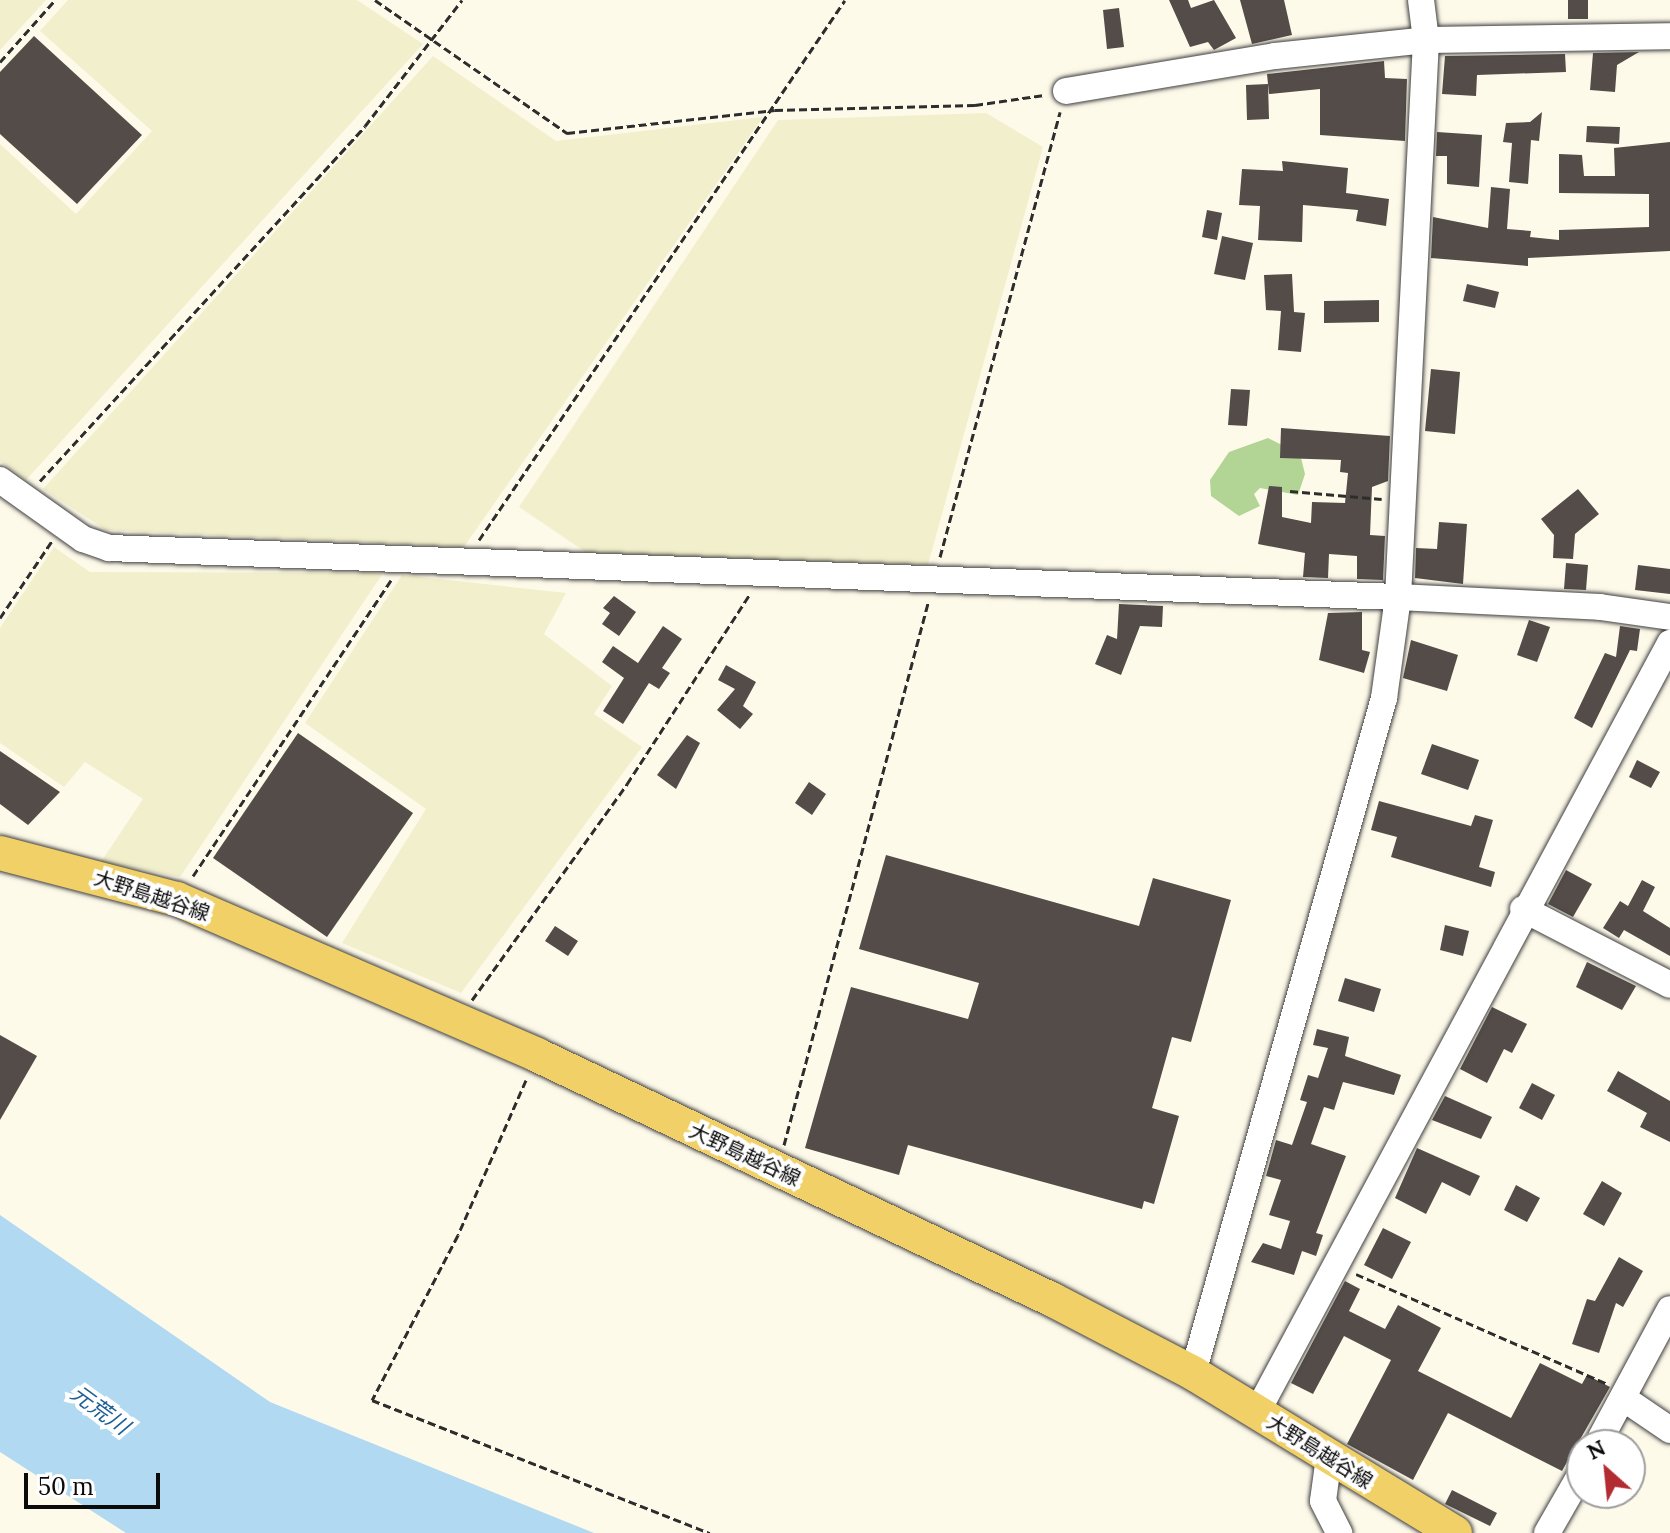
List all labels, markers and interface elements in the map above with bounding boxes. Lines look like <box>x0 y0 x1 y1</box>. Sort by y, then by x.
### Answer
street label: 大野島越谷線 <box>91 865 213 925</box>
street label: 大野島越谷線 <box>686 1118 804 1190</box>
water label: 元荒川 <box>66 1380 134 1440</box>
street label: 大野島越谷線 <box>1263 1409 1377 1493</box>
north arrow <box>1566 1429 1646 1509</box>
text: N <box>1582 1433 1610 1466</box>
scale bar <box>28 1457 164 1507</box>
text: 50 m <box>38 1471 94 1502</box>

